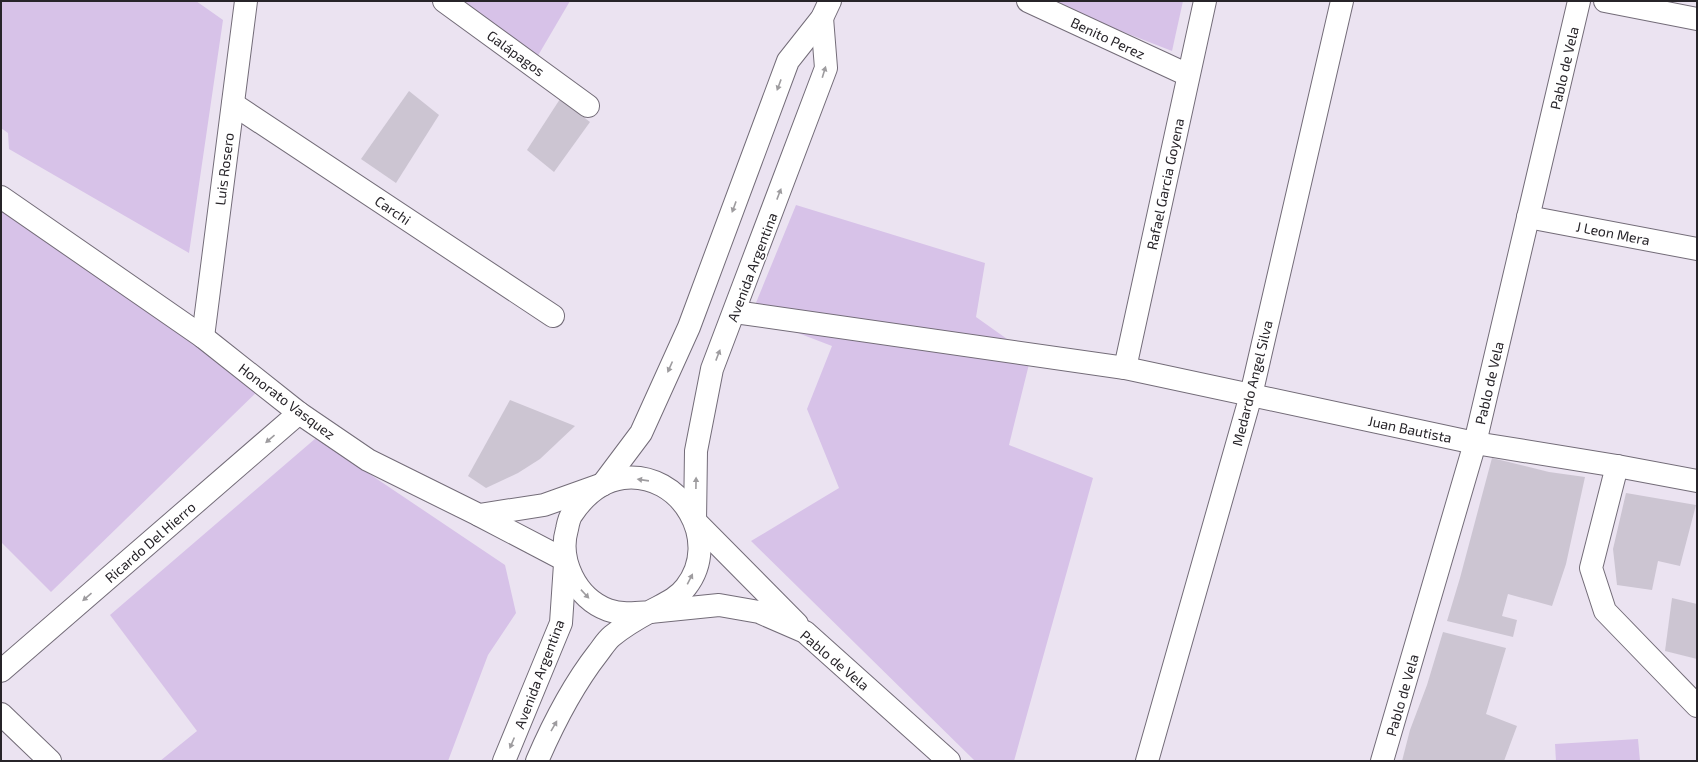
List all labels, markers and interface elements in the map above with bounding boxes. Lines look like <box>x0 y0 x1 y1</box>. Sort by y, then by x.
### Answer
street label: Benito Perez <box>1068 13 1148 63</box>
street label: Pablo de Vela <box>1546 25 1582 111</box>
street label: Galápagos <box>484 26 548 80</box>
one-way arrow <box>821 66 827 78</box>
one-way arrow <box>775 80 781 92</box>
street label: Rafael Garcia Goyena <box>1143 117 1187 251</box>
street label: Luis Rosero <box>211 131 237 206</box>
one-way arrow <box>776 188 782 200</box>
street label: Carchi <box>372 192 414 228</box>
one-way arrow <box>730 201 736 213</box>
street label: Avenida Argentina <box>723 210 781 324</box>
street label: J Leon Mera <box>1575 218 1651 248</box>
street label: Medardo Angel Silva <box>1228 318 1276 448</box>
street label: Pablo de Vela <box>1471 340 1507 426</box>
one-way arrow <box>715 350 721 361</box>
street label: Honorato Vasquez <box>235 359 339 443</box>
one-way arrow <box>667 361 673 373</box>
street label: Juan Bautista <box>1367 412 1453 446</box>
one-way arrow <box>265 434 275 443</box>
one-way arrow <box>693 476 699 489</box>
one-way arrow <box>637 477 649 483</box>
street label: Ricardo Del Hierro <box>101 498 199 586</box>
one-way arrow <box>687 573 693 585</box>
one-way arrow <box>580 589 590 599</box>
one-way arrow <box>82 592 92 602</box>
street label: Avenida Argentina <box>510 617 568 731</box>
street label: Pablo de Vela <box>797 626 873 694</box>
street label: Pablo de Vela <box>1382 652 1422 738</box>
one-way arrow <box>550 720 557 732</box>
one-way arrow <box>509 738 515 749</box>

